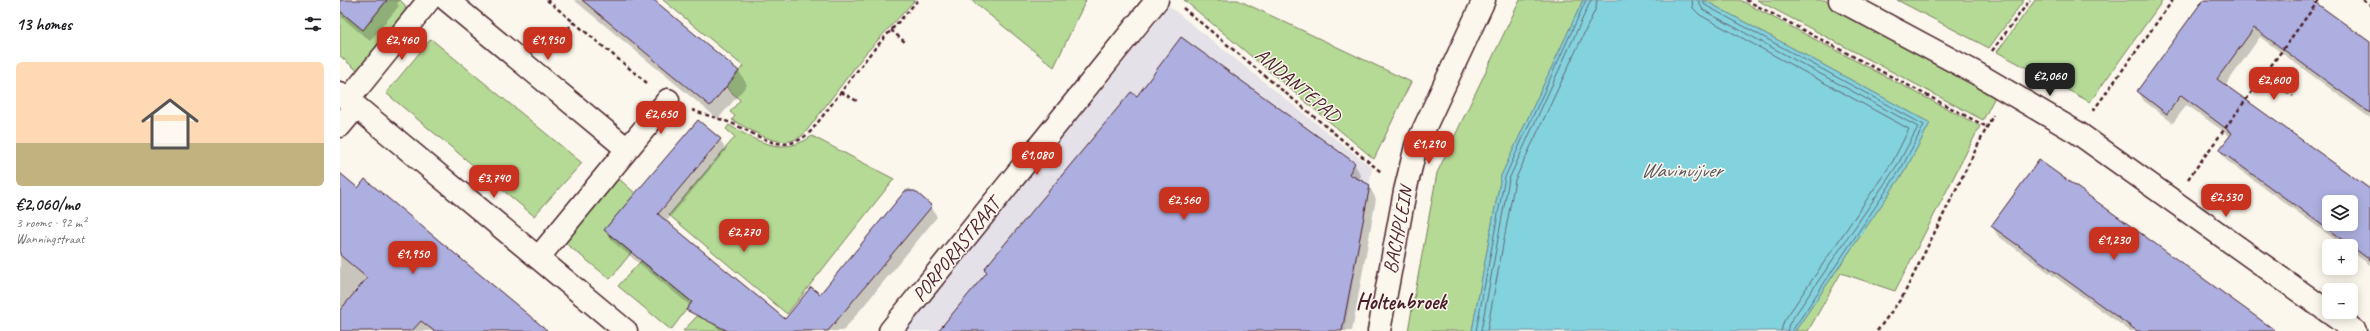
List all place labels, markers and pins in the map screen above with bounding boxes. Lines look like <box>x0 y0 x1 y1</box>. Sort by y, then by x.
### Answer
pin: €2,460 <box>369 27 435 61</box>
pin: €1,950 <box>515 27 581 61</box>
pin: €2,060 <box>2017 63 2083 97</box>
pin: €2,600 <box>2241 67 2307 101</box>
pin: €2,650 <box>628 101 694 135</box>
pin: €1,290 <box>1396 131 1462 165</box>
pin: €1,080 <box>1004 142 1070 176</box>
pin: €3,740 <box>461 165 527 199</box>
pin: €2,530 <box>2193 184 2259 218</box>
pin: €2,560 <box>1151 187 1217 221</box>
pin: €2,270 <box>711 219 777 253</box>
pin: €1,230 <box>2081 227 2147 261</box>
pin: €1,950 <box>380 241 446 275</box>

